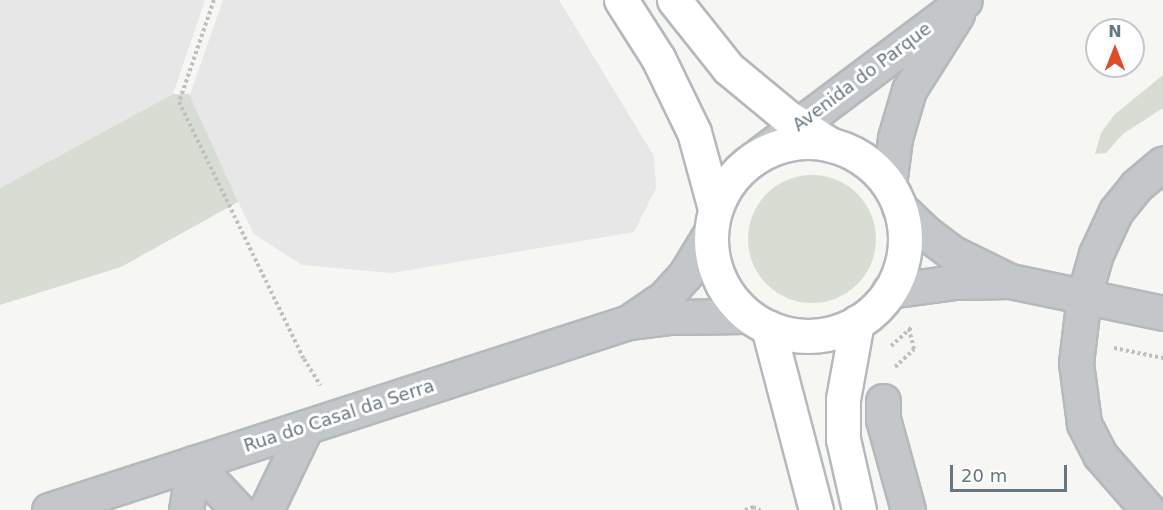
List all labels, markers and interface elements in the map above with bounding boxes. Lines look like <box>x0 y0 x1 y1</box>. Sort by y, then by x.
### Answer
street label: Avenida do Parque <box>788 18 936 136</box>
north arrow <box>1085 18 1145 78</box>
text: N <box>1108 22 1122 41</box>
street label: Rua do Casal da Serra <box>241 375 437 457</box>
scale bar <box>953 453 1070 491</box>
text: 20 m <box>961 465 1007 486</box>

